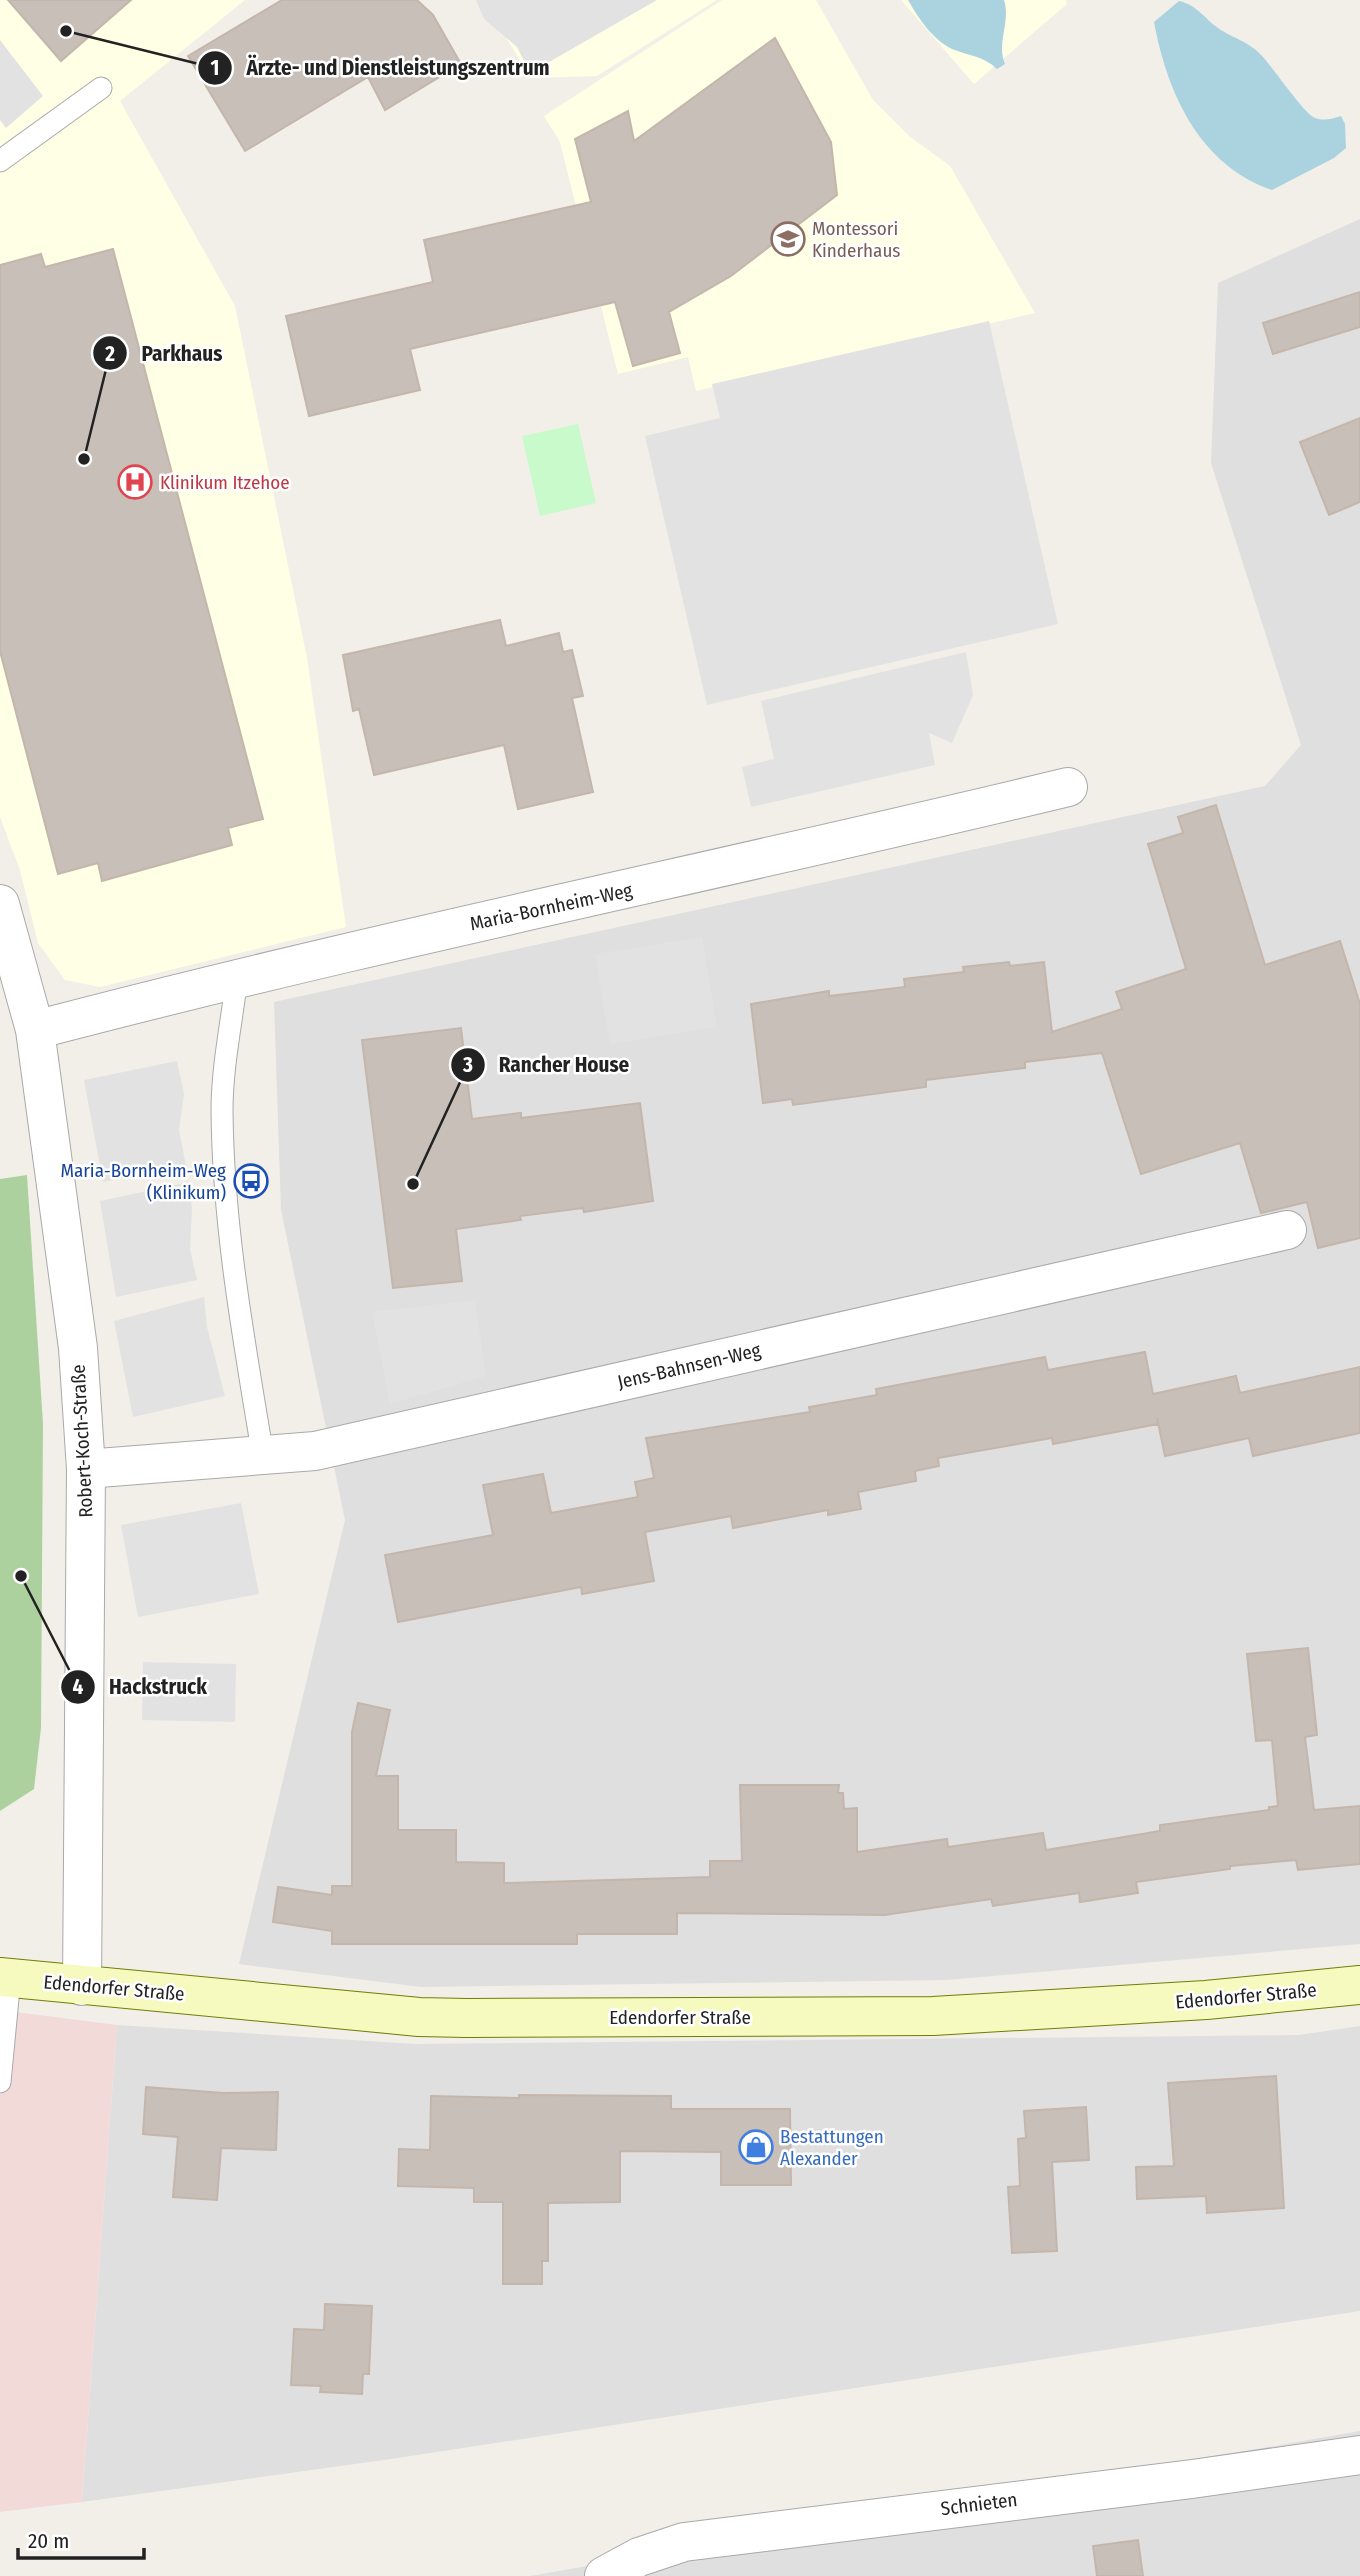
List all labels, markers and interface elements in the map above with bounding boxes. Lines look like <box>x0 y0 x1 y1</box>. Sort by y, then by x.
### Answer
callout: Ärzte- und Dienstleistungszentrum <box>197 47 563 89</box>
text: Ärzte- und Dienstleistungszentrum <box>245 54 550 81</box>
text: 1 <box>211 55 219 81</box>
place label: Montessori Kinderhaus <box>812 217 900 262</box>
school or university icon: Montessori Kinderhaus <box>769 220 807 258</box>
callout: Parkhaus <box>92 332 236 374</box>
text: 2 <box>104 341 115 367</box>
text: Parkhaus <box>142 341 222 367</box>
hospital icon: Klinikum Itzehoe <box>116 463 154 501</box>
place label: Klinikum Itzehoe <box>160 471 290 494</box>
street label: Maria-Bornheim-Weg <box>468 879 634 935</box>
callout: Rancher House <box>450 1044 644 1086</box>
text: 3 <box>462 1052 473 1078</box>
text: Rancher House <box>499 1052 630 1078</box>
place label: Maria-Bornheim-Weg (Klinikum) <box>60 1159 226 1204</box>
bus stop icon: Maria-Bornheim-Weg (Klinikum) <box>232 1162 270 1200</box>
street label: Jens-Bahnsen-Weg <box>615 1338 763 1394</box>
street label: Robert-Koch-Straße <box>67 1364 97 1518</box>
callout: Hackstruck <box>60 1666 221 1708</box>
text: 4 <box>73 1674 84 1700</box>
text: Hackstruck <box>109 1674 207 1700</box>
street label: Edendorfer Straße <box>42 1970 186 2006</box>
street label: Edendorfer Straße <box>1174 1978 1318 2014</box>
street label: Edendorfer Straße <box>609 2006 751 2029</box>
place label: Bestattungen Alexander <box>780 2125 884 2170</box>
shop icon: Bestattungen Alexander <box>737 2128 775 2166</box>
street label: Schnieten <box>939 2488 1019 2520</box>
scale bar <box>18 2516 144 2560</box>
text: 20 m <box>28 2528 69 2554</box>

